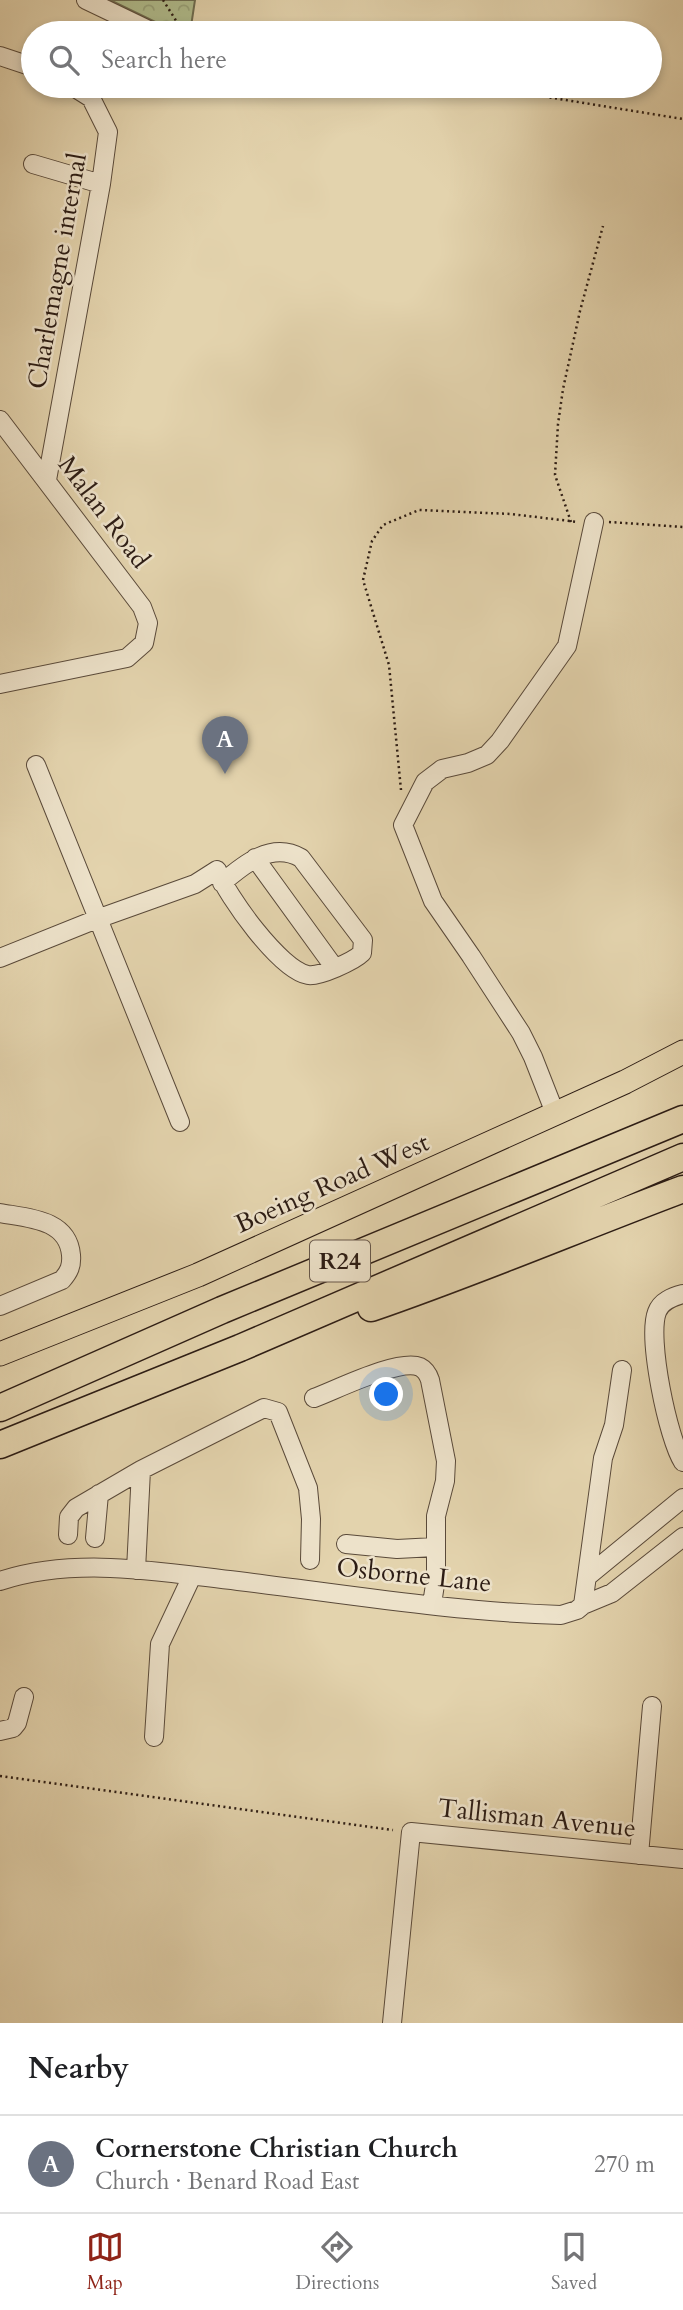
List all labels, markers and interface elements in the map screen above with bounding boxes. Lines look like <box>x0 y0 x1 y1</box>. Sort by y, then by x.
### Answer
search box <box>21 21 662 98</box>
icon: search <box>45 41 83 79</box>
text: Search here <box>101 42 227 77</box>
street label: Charlemagne internal <box>19 150 95 392</box>
street label: Malan Road <box>50 449 158 576</box>
pin: A <box>202 716 248 774</box>
street label: Boeing Road West <box>230 1125 434 1241</box>
road number: R24 <box>310 1240 370 1282</box>
your location <box>369 1377 403 1411</box>
street label: Osborne Lane <box>335 1549 493 1601</box>
street label: Tallisman Avenue <box>436 1790 638 1846</box>
text: Nearby <box>28 2048 129 2089</box>
text: Cornerstone Christian Church <box>95 2131 458 2166</box>
text: A <box>42 2149 60 2180</box>
text: 270 m <box>594 2149 655 2180</box>
text: Church · Benard Road East <box>95 2166 359 2197</box>
tab: Map <box>86 2228 124 2296</box>
tab: Directions <box>296 2228 379 2296</box>
tab: Saved <box>551 2228 597 2296</box>

